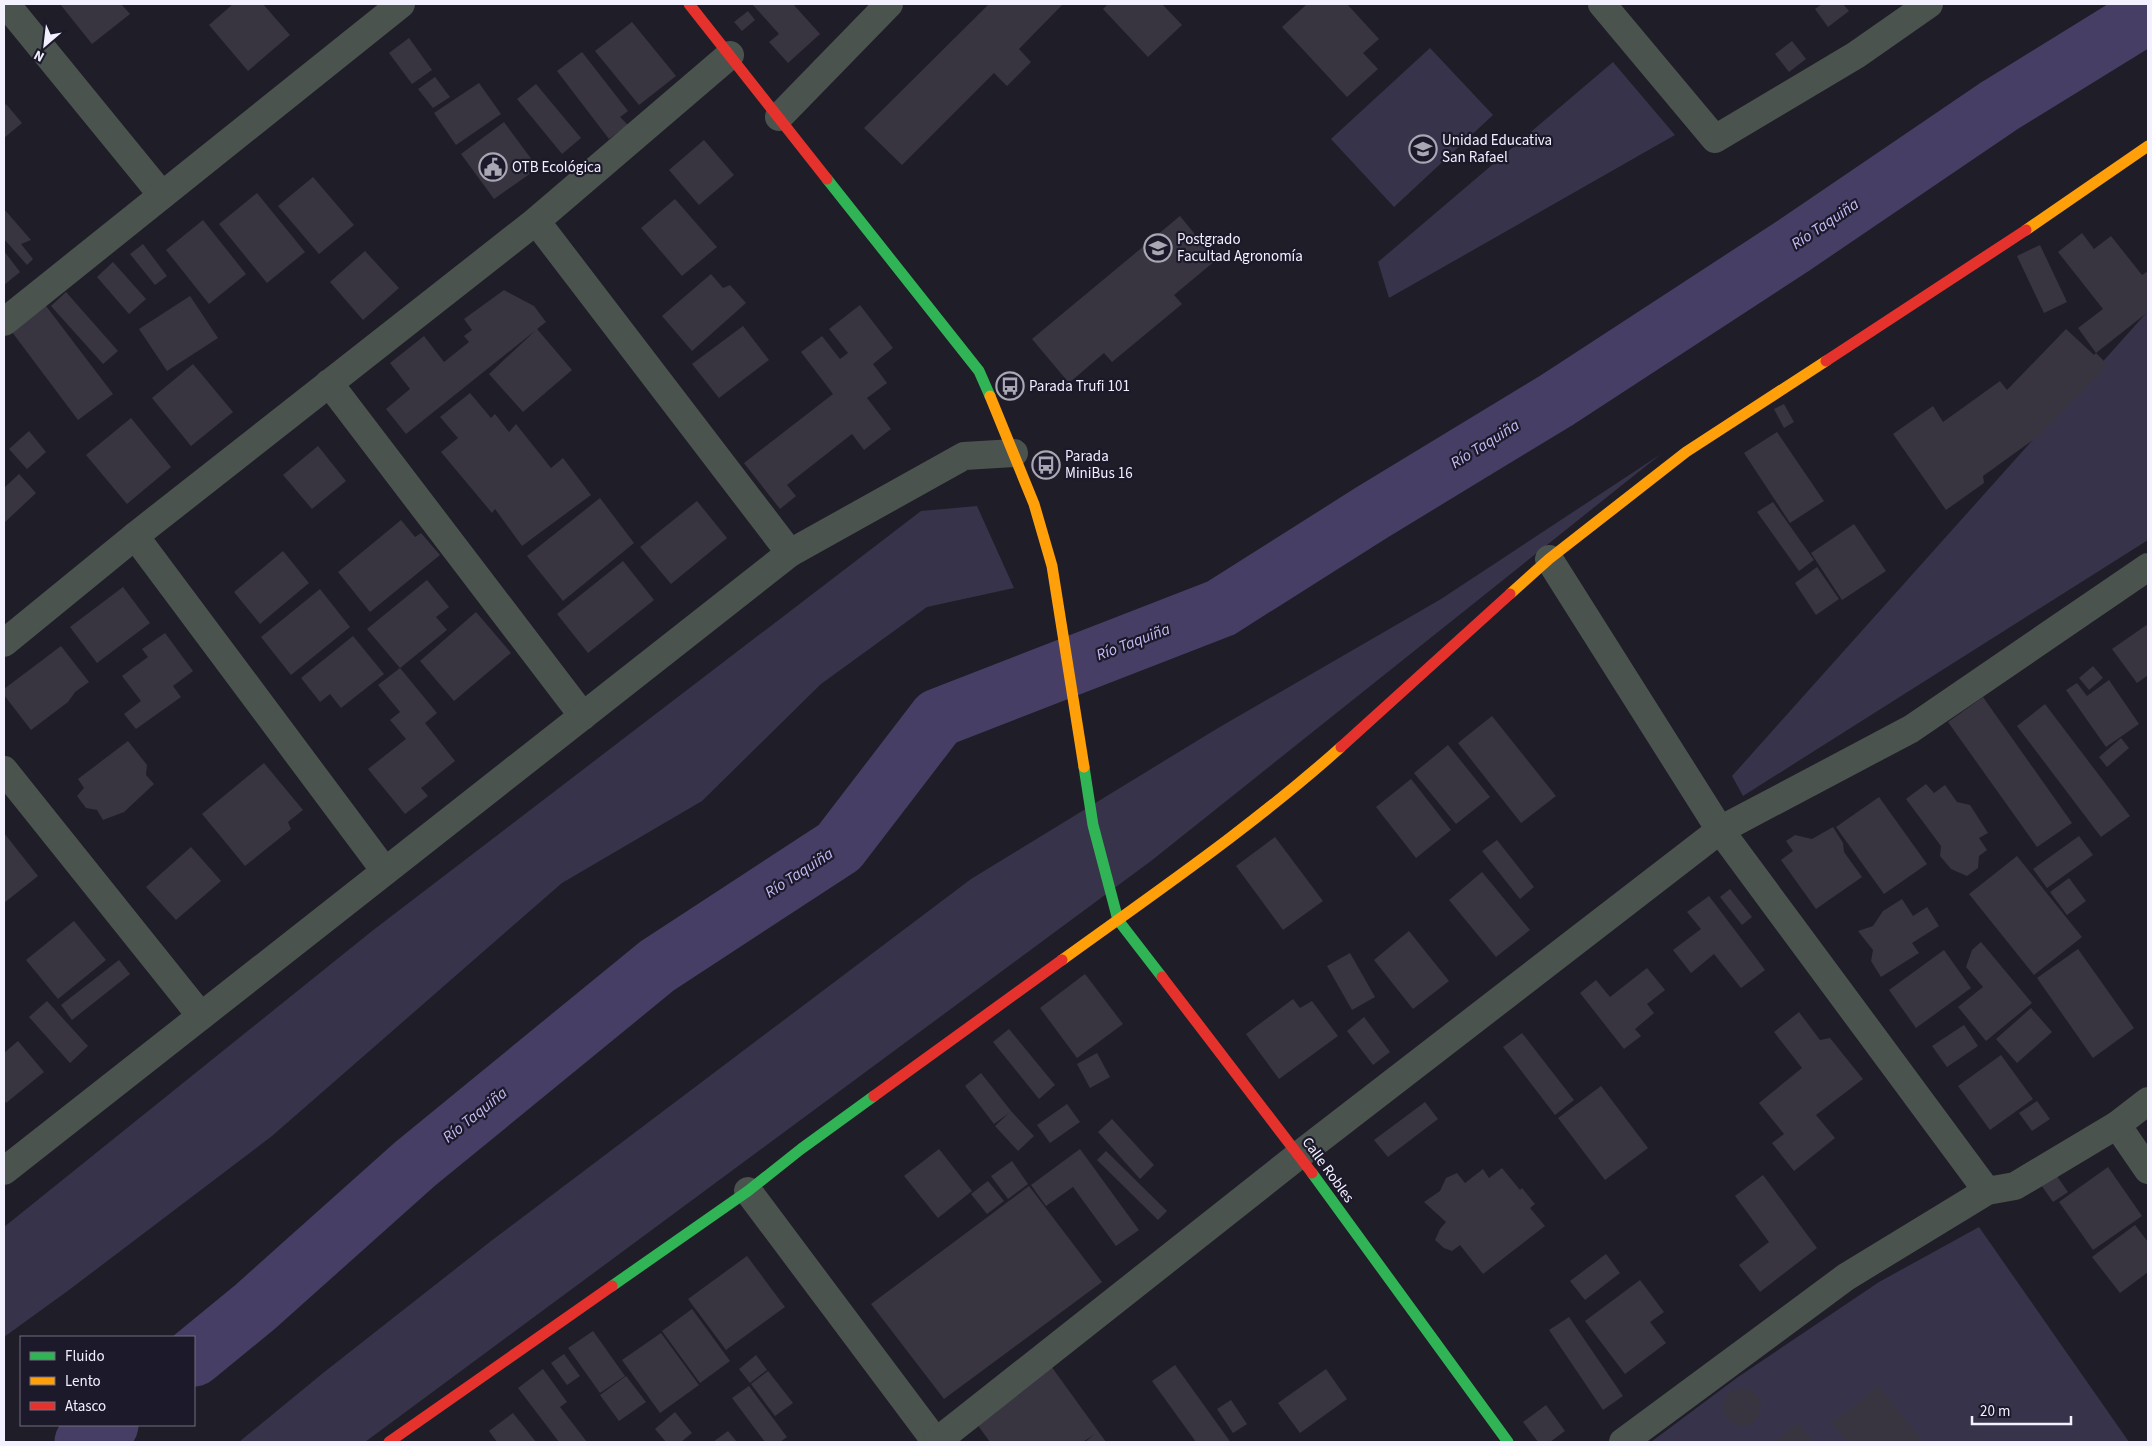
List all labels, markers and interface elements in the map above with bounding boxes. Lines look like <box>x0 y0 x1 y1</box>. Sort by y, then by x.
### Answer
north arrow <box>20 20 70 70</box>
text: N <box>31 45 48 67</box>
place label: Unidad Educativa San Rafael <box>1442 130 1552 168</box>
school or university icon: Unidad Educativa San Rafael <box>1408 134 1438 164</box>
public building icon: OTB Ecológica <box>478 152 508 182</box>
place label: OTB Ecológica <box>512 157 601 178</box>
water label: Río Taquiña <box>1787 193 1864 255</box>
place label: Postgrado Facultad Agronomía <box>1177 229 1303 267</box>
school or university icon: Postgrado Facultad Agronomía <box>1143 233 1173 263</box>
bus stop icon: Parada Trufi 101 <box>995 371 1025 401</box>
place label: Parada Trufi 101 <box>1029 376 1130 397</box>
water label: Río Taquiña <box>1446 414 1524 474</box>
place label: Parada MiniBus 16 <box>1065 446 1133 484</box>
bus stop icon: Parada MiniBus 16 <box>1031 450 1061 480</box>
water label: Río Taquiña <box>1093 618 1173 666</box>
water label: Río Taquiña <box>761 842 838 903</box>
water label: Río Taquiña <box>438 1082 512 1148</box>
street label: Calle Robles <box>1297 1133 1359 1207</box>
legend <box>20 1336 195 1426</box>
text: Fluido <box>65 1346 105 1367</box>
text: Lento <box>65 1371 101 1392</box>
scale bar <box>1972 1394 2071 1426</box>
text: Atasco <box>65 1396 106 1417</box>
text: 20 m <box>1980 1401 2010 1422</box>

